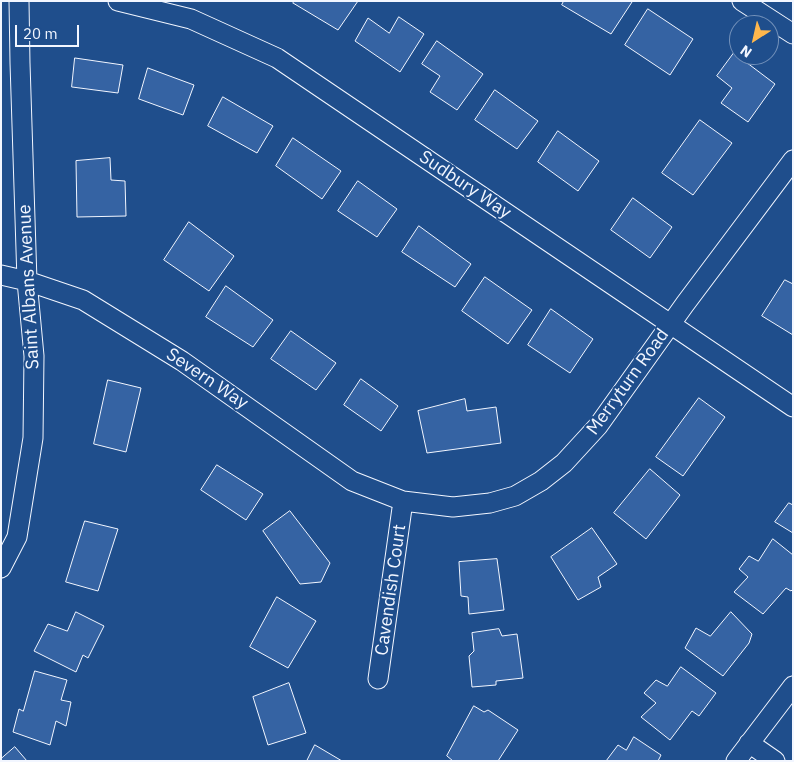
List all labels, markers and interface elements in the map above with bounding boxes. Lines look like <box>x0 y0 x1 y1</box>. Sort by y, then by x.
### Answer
scale bar <box>18 15 81 47</box>
north arrow <box>729 15 779 65</box>
text: 20 m <box>23 24 58 43</box>
text: N <box>737 41 755 62</box>
street label: Sudbury Way <box>415 146 515 224</box>
street label: Saint Albans Avenue <box>14 204 44 370</box>
street label: Merryturn Road <box>582 325 674 439</box>
street label: Severn Way <box>162 344 252 414</box>
street label: Cavendish Court <box>371 523 411 657</box>

